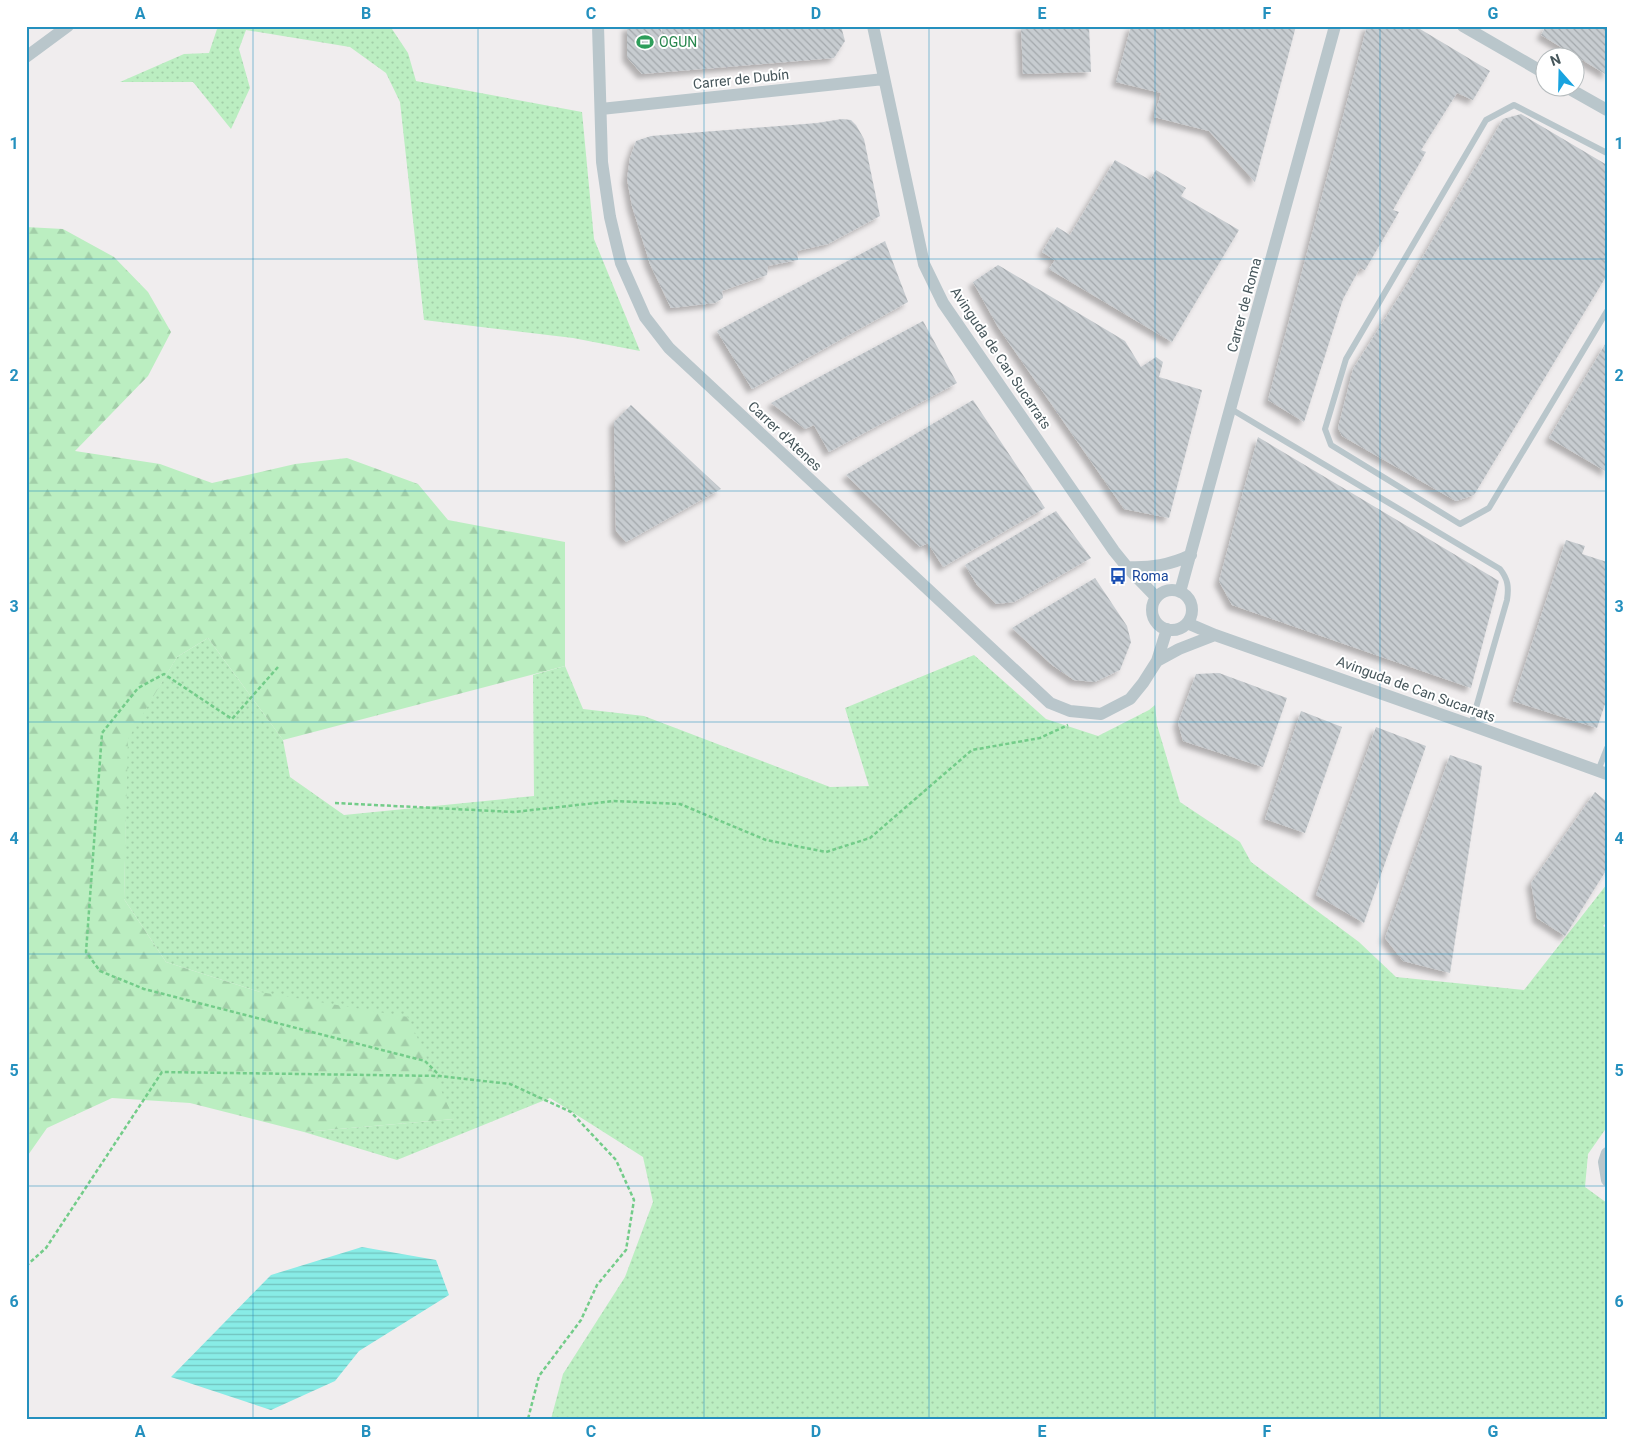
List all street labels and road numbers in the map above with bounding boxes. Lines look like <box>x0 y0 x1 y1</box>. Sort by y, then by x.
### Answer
street label: Carrer de Dubín <box>692 66 790 92</box>
street label: Carrer de Roma <box>1224 256 1264 354</box>
street label: Avinguda de Can Sucarrats <box>948 284 1054 432</box>
street label: Carrer d'Atenes <box>745 398 825 474</box>
street label: Avinguda de Can Sucarrats <box>1335 653 1497 725</box>

